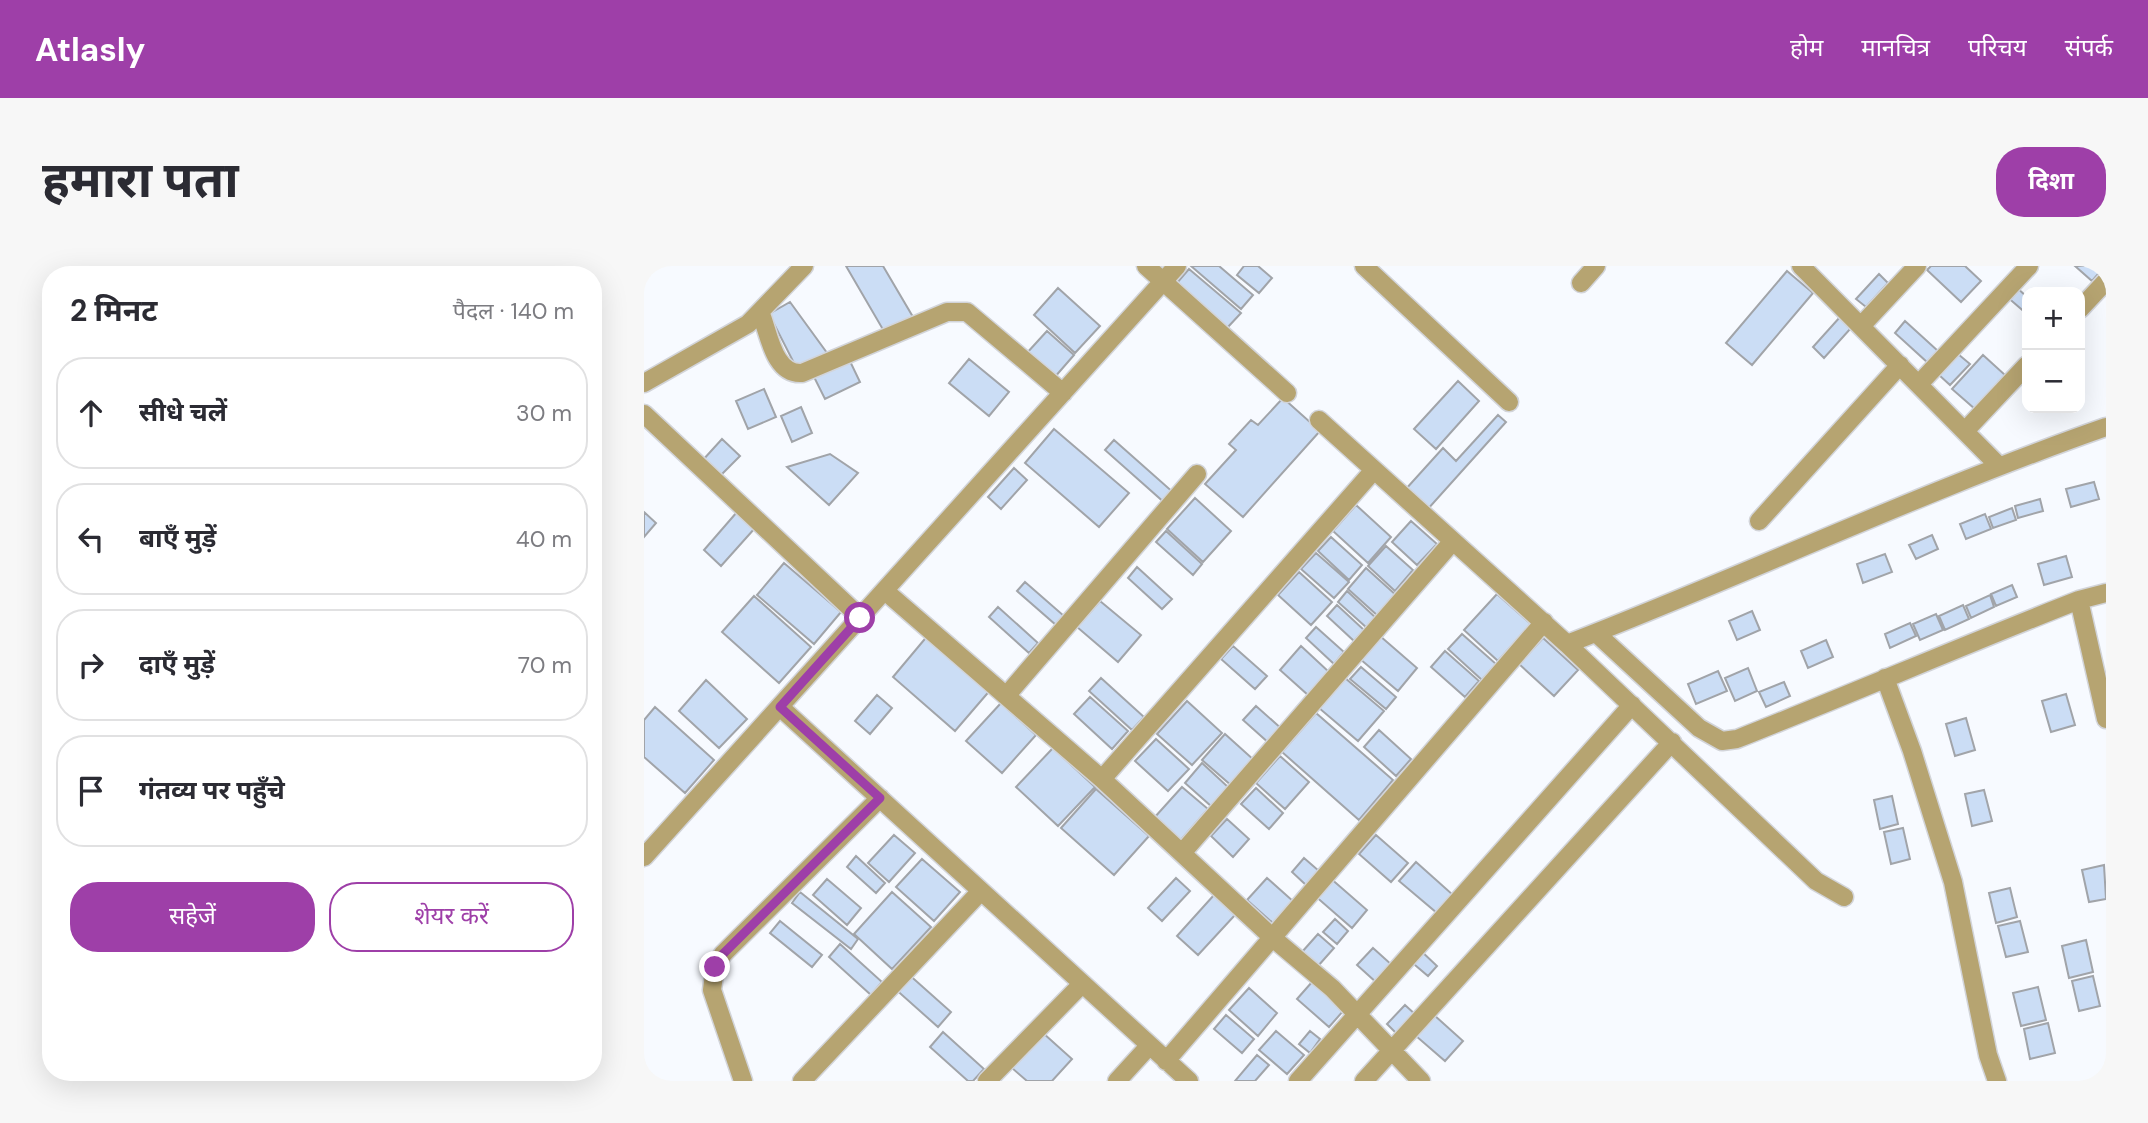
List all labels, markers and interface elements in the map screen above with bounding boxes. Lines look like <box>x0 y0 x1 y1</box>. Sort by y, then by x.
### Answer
text: Atlasly <box>35 28 145 71</box>
text: होम <box>1790 32 1823 63</box>
text: मानचित्र <box>1861 32 1930 63</box>
text: परिचय <box>1968 32 2027 63</box>
text: संपर्क <box>2065 32 2113 63</box>
button: दिशा <box>1996 147 2106 217</box>
text: हमारा पता <box>42 148 239 212</box>
map controls <box>2022 287 2085 413</box>
button: + <box>2022 287 2085 350</box>
text: 2 मिनट <box>70 291 157 330</box>
text: पैदल · 140 m <box>453 296 574 326</box>
button: − <box>2022 350 2085 413</box>
icon: ahead <box>72 394 110 432</box>
text: सीधे चलें <box>139 395 227 429</box>
text: 30 m <box>516 398 572 428</box>
icon: left <box>72 520 110 558</box>
text: बाएँ मुड़ें <box>139 521 216 555</box>
text: 40 m <box>516 524 572 554</box>
route start <box>844 602 875 633</box>
icon: right <box>72 646 110 684</box>
text: दाएँ मुड़ें <box>139 647 215 681</box>
text: 70 m <box>518 650 572 680</box>
icon: arrive <box>72 772 110 810</box>
text: गंतव्य पर पहुँचे <box>139 773 285 807</box>
button: सहेजें <box>70 882 315 952</box>
button: शेयर करें <box>329 882 574 952</box>
route end <box>699 951 730 982</box>

